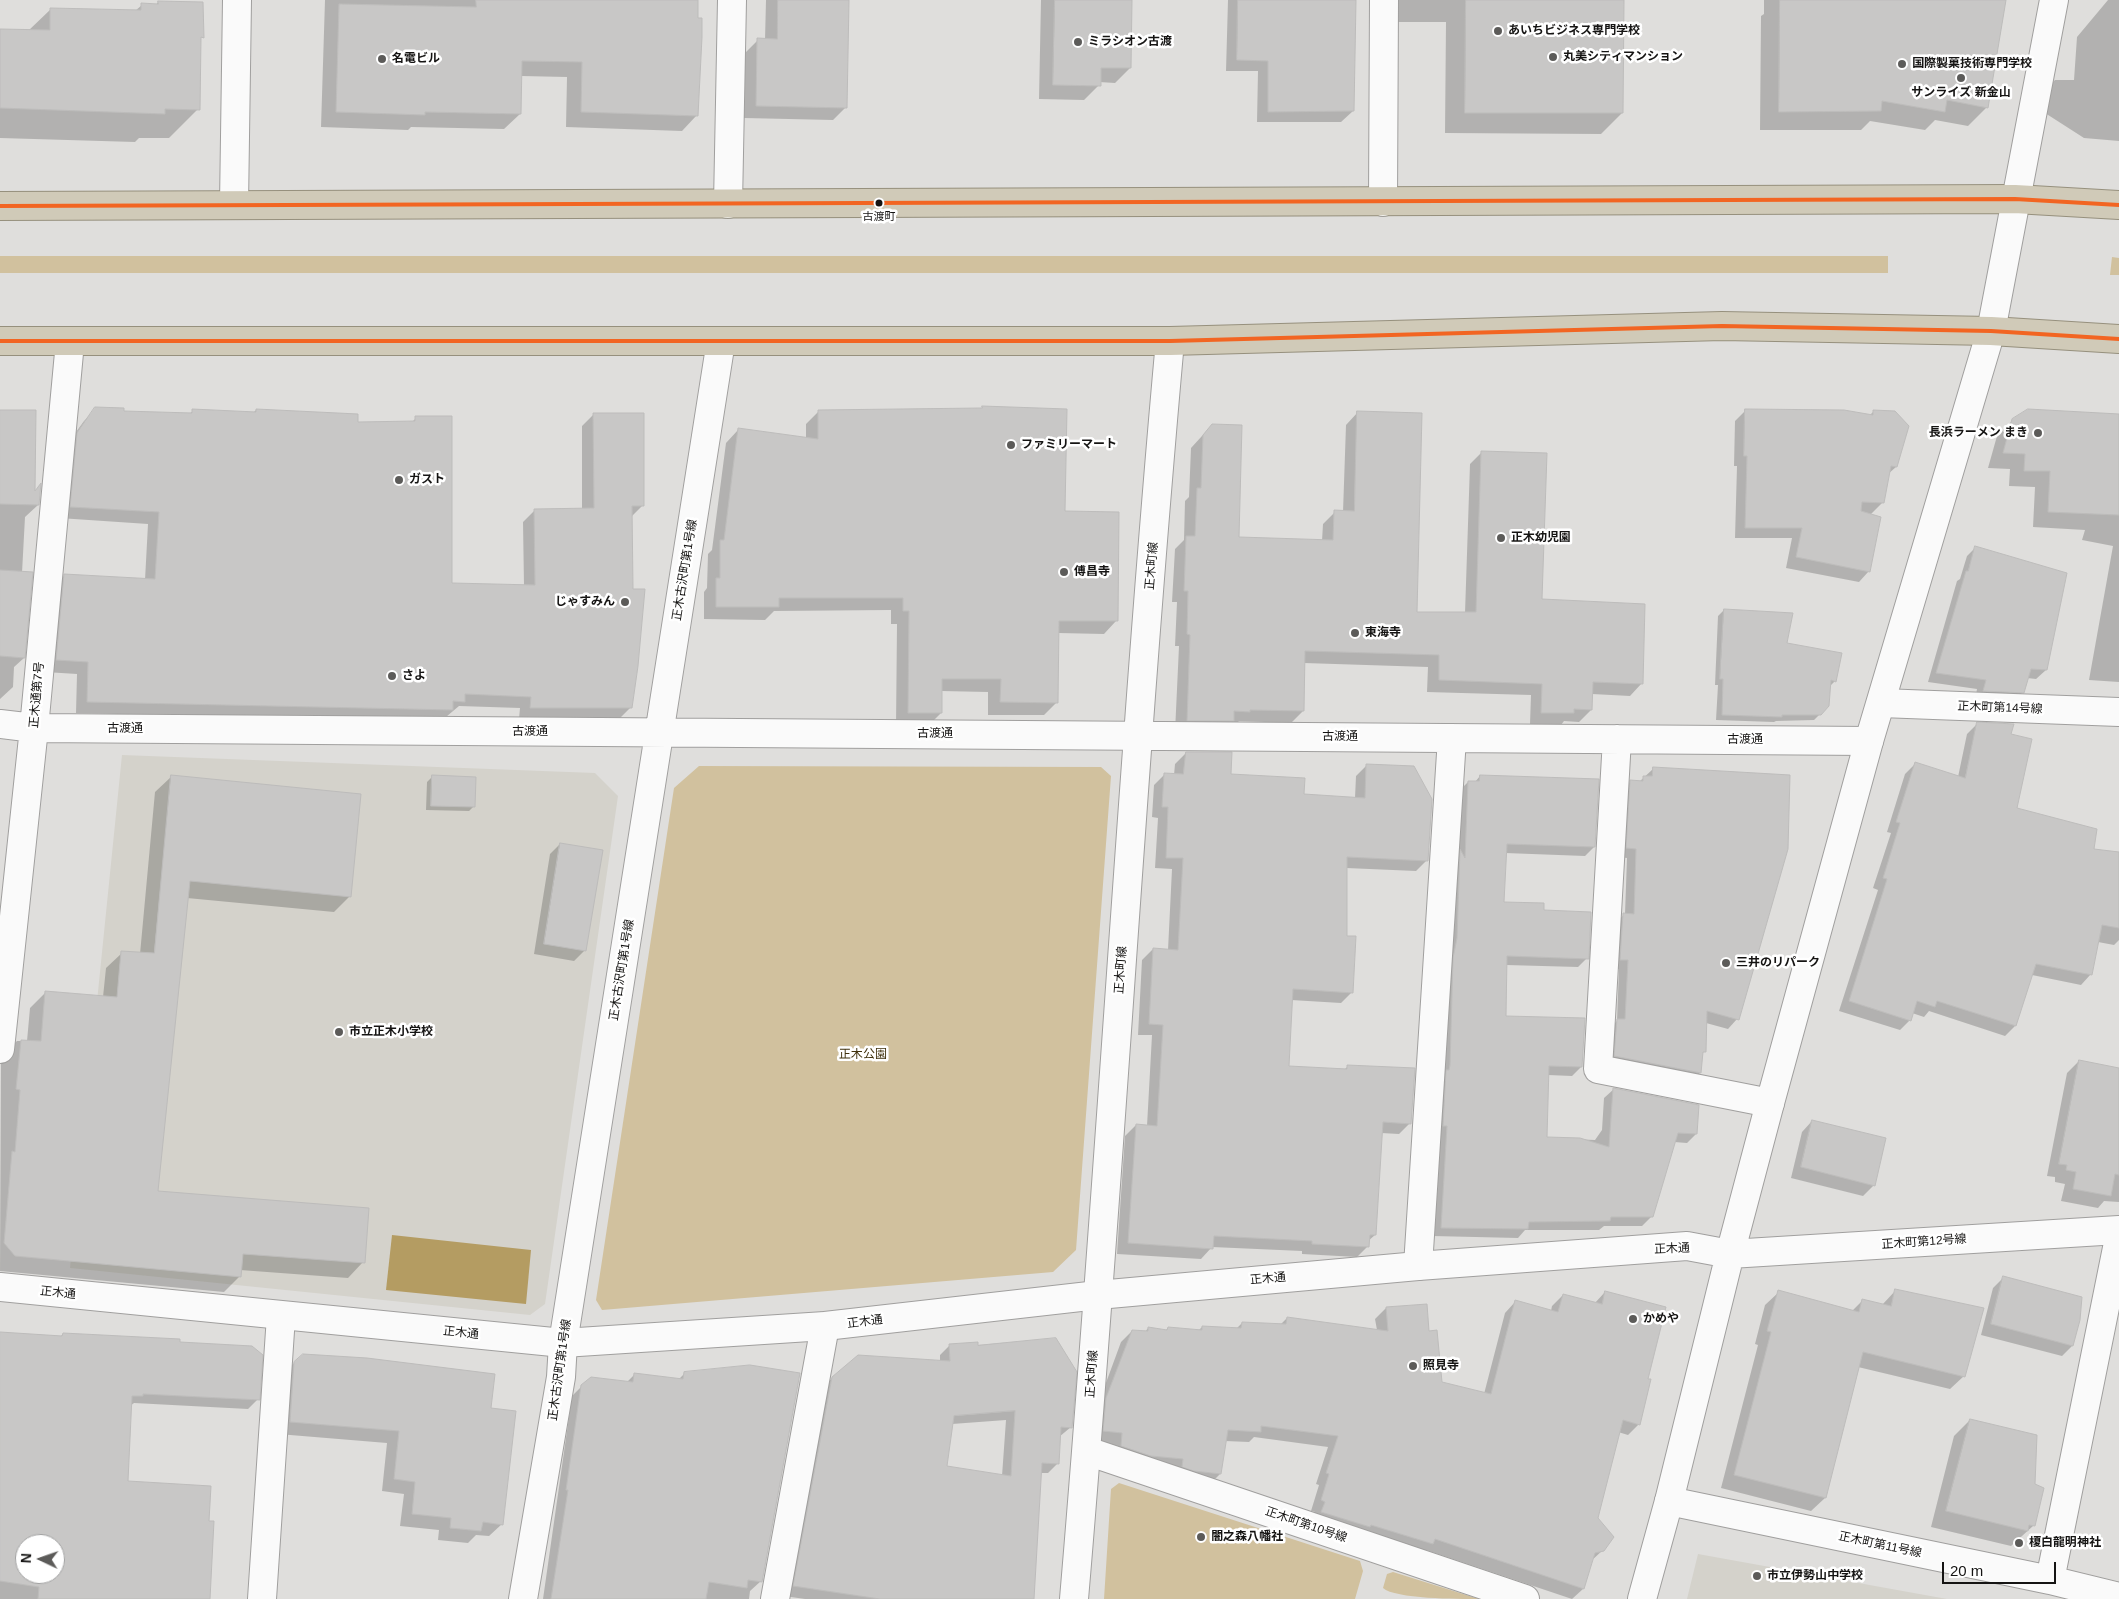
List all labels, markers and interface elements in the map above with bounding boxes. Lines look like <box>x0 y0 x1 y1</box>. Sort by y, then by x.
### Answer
place label: あいちビジネス専門学校 <box>1508 24 1640 38</box>
marker: あいちビジネス専門学校 <box>1492 25 1504 37</box>
place label: ミラシオン古渡 <box>1088 35 1172 49</box>
marker: ミラシオン古渡 <box>1072 36 1084 48</box>
place label: 丸美シティマンション <box>1563 50 1683 64</box>
marker: 丸美シティマンション <box>1547 51 1559 63</box>
place label: 名電ビル <box>392 52 440 66</box>
marker: 名電ビル <box>376 53 388 65</box>
place label: 国際製菓技術専門学校 <box>1912 57 2032 71</box>
marker: 国際製菓技術専門学校 <box>1896 58 1908 70</box>
marker: サンライズ 新金山 <box>1955 72 1967 84</box>
place label: サンライズ 新金山 <box>1911 86 2011 100</box>
marker: 古渡町 <box>874 198 884 208</box>
place label: 古渡町 <box>863 210 895 224</box>
place label: 長浜ラーメン まき <box>1929 426 2028 440</box>
marker: 長浜ラーメン まき <box>2032 427 2044 439</box>
place label: ファミリーマート <box>1021 438 1117 452</box>
marker: ファミリーマート <box>1005 439 1017 451</box>
place label: ガスト <box>409 473 445 487</box>
marker: ガスト <box>393 474 405 486</box>
street label: 正木古沢町第1号線 <box>670 518 700 622</box>
place label: 正木幼児園 <box>1511 531 1571 545</box>
marker: 正木幼児園 <box>1495 532 1507 544</box>
street label: 正木町線 <box>1143 541 1161 591</box>
place label: 傅昌寺 <box>1074 565 1110 579</box>
marker: 傅昌寺 <box>1058 566 1070 578</box>
place label: じゃすみん <box>555 595 615 609</box>
marker: じゃすみん <box>619 596 631 608</box>
place label: 東海寺 <box>1365 626 1401 640</box>
marker: 東海寺 <box>1349 627 1361 639</box>
street label: 正木通第7号 <box>27 661 47 729</box>
place label: さよ <box>402 669 426 683</box>
marker: さよ <box>386 670 398 682</box>
street label: 正木町第14号線 <box>1957 699 2043 717</box>
street label: 古渡通 <box>107 722 143 736</box>
street label: 古渡通 <box>512 725 548 739</box>
street label: 古渡通 <box>917 727 953 741</box>
street label: 古渡通 <box>1322 730 1358 744</box>
street label: 古渡通 <box>1727 733 1763 747</box>
street label: 正木古沢町第1号線 <box>607 918 637 1022</box>
street label: 正木町線 <box>1112 946 1130 994</box>
place label: 三井のリパーク <box>1736 956 1820 970</box>
marker: 三井のリパーク <box>1720 957 1732 969</box>
place label: 市立正木小学校 <box>349 1025 433 1039</box>
marker: 市立正木小学校 <box>333 1026 345 1038</box>
park label: 正木公園 <box>839 1048 887 1062</box>
street label: 正木町第12号線 <box>1881 1232 1967 1252</box>
street label: 正木通 <box>1654 1241 1690 1257</box>
street label: 正木通 <box>1249 1270 1287 1288</box>
street label: 正木通 <box>39 1284 77 1302</box>
place label: かめや <box>1643 1312 1679 1326</box>
street label: 正木通 <box>846 1313 884 1331</box>
marker: かめや <box>1627 1313 1639 1325</box>
street label: 正木古沢町第1号線 <box>546 1318 574 1422</box>
street label: 正木通 <box>442 1324 480 1342</box>
street label: 正木町線 <box>1083 1350 1101 1398</box>
place label: 照見寺 <box>1423 1359 1459 1373</box>
marker: 照見寺 <box>1407 1360 1419 1372</box>
street label: 正木町第10号線 <box>1263 1504 1349 1546</box>
street label: 正木町第11号線 <box>1837 1529 1923 1561</box>
place label: 闇之森八幡社 <box>1211 1530 1283 1544</box>
marker: 闇之森八幡社 <box>1195 1531 1207 1543</box>
north arrow <box>15 1534 65 1584</box>
place label: 榎白龍明神社 <box>2029 1536 2101 1550</box>
marker: 榎白龍明神社 <box>2013 1537 2025 1549</box>
scale bar <box>1944 1552 2058 1584</box>
text: N <box>18 1553 34 1564</box>
text: 20 m <box>1950 1562 1983 1579</box>
place label: 市立伊勢山中学校 <box>1767 1569 1863 1583</box>
marker: 市立伊勢山中学校 <box>1751 1570 1763 1582</box>

